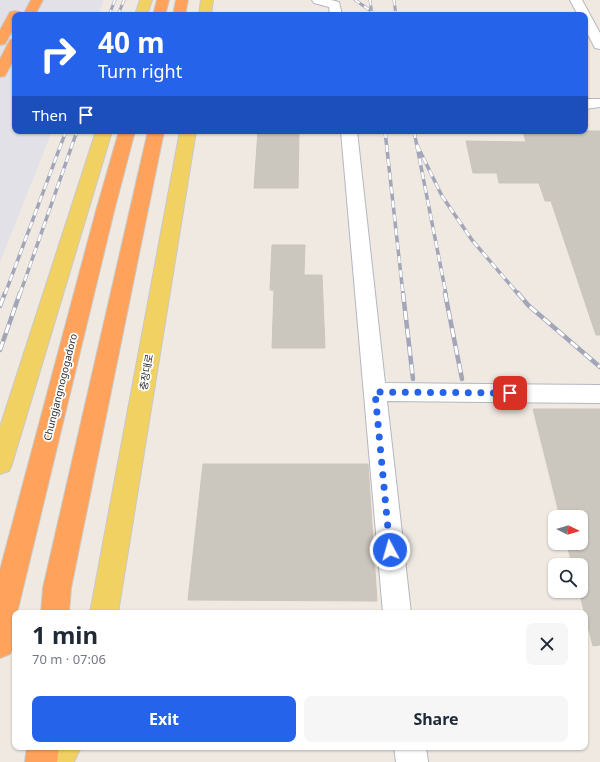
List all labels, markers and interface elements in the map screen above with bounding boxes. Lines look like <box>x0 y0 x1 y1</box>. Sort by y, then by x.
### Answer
text: 40 m <box>98 23 165 61</box>
icon: right <box>32 28 84 80</box>
text: Turn right <box>98 59 182 83</box>
icon: arrive <box>75 104 97 126</box>
text: Then <box>32 105 67 125</box>
street label: Chungjangnogogadoro <box>40 332 80 442</box>
street label: 충장대로 <box>136 353 156 391</box>
pin <box>493 376 527 410</box>
icon: arrive <box>499 382 521 404</box>
north arrow <box>548 510 588 550</box>
map controls <box>548 510 588 598</box>
position arrow <box>369 529 411 571</box>
button: search <box>548 558 588 598</box>
text: 1 min <box>32 618 98 651</box>
button: close <box>526 623 568 665</box>
text: 70 m · 07:06 <box>32 650 106 668</box>
button: Exit <box>32 696 296 742</box>
button: Share <box>304 696 568 742</box>

